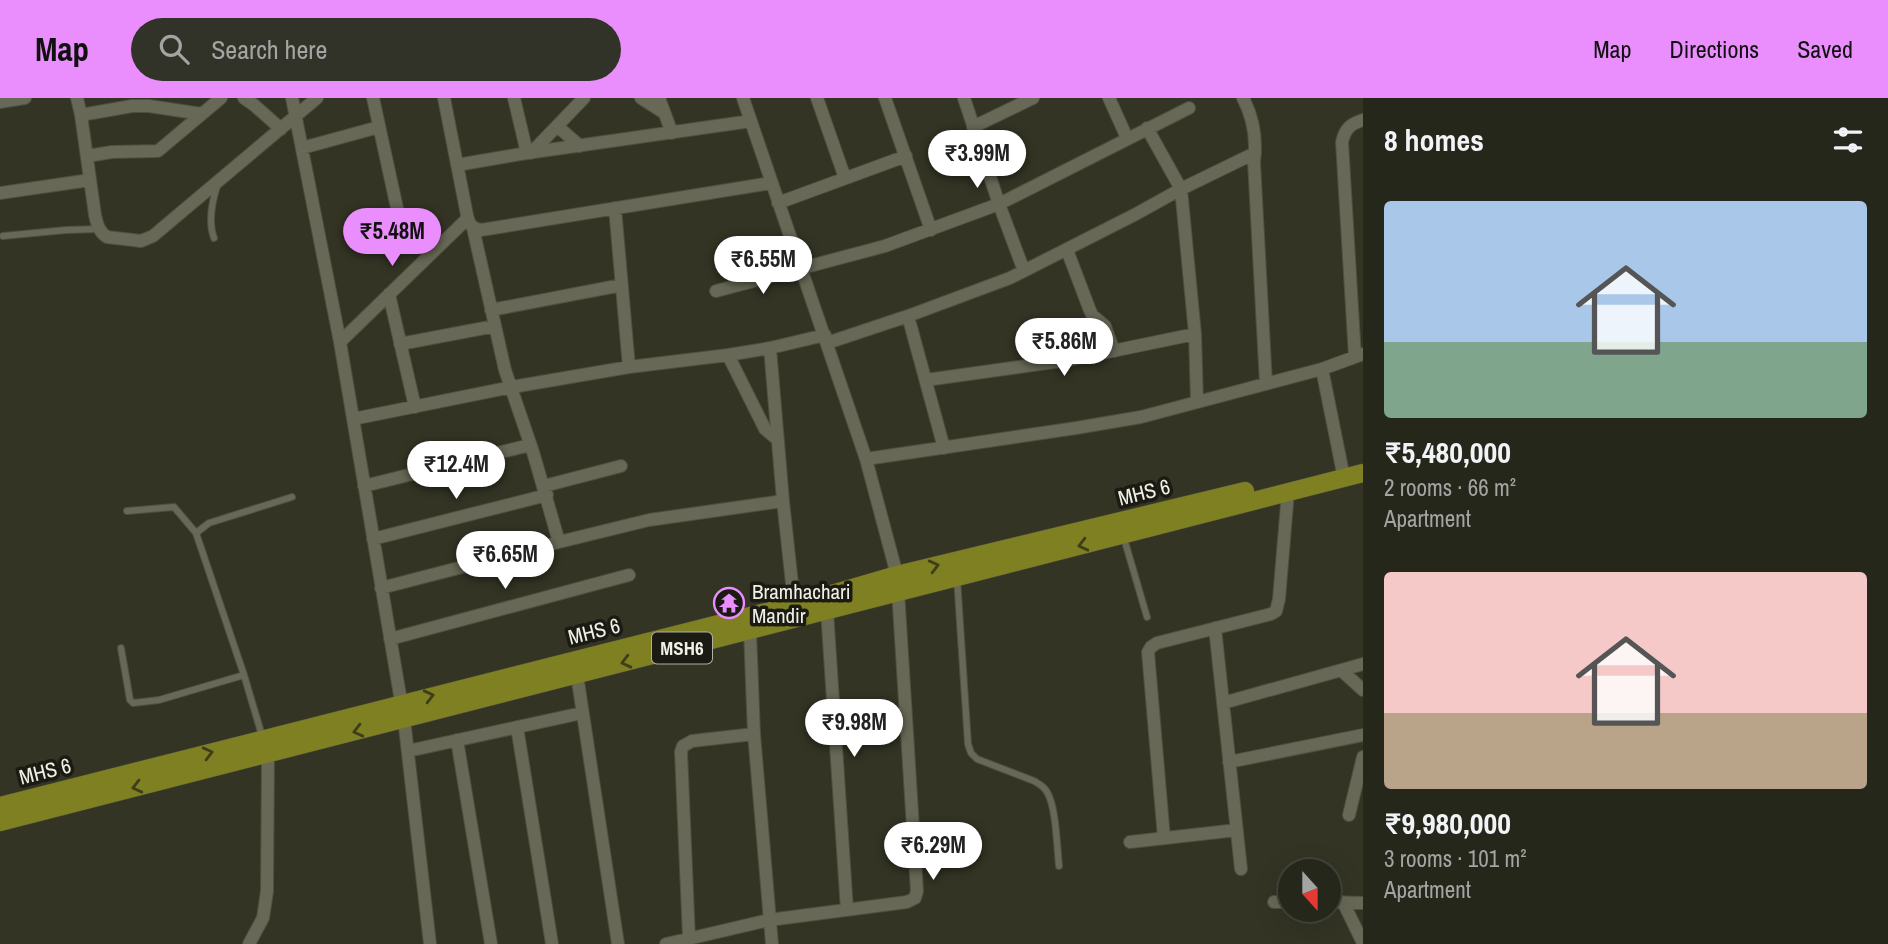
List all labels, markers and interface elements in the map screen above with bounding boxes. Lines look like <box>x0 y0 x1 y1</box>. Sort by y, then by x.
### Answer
search box <box>131 18 621 81</box>
text: Map <box>35 27 89 71</box>
icon: search <box>155 30 193 68</box>
text: Search here <box>211 32 327 67</box>
text: Map <box>1593 33 1631 65</box>
text: Directions <box>1669 33 1759 65</box>
text: Saved <box>1797 33 1853 65</box>
text: 8 homes <box>1384 120 1484 160</box>
icon: filters <box>1829 121 1867 159</box>
pin: ₹3.99M <box>920 130 1034 190</box>
text: ₹3.99M <box>944 137 1010 168</box>
pin: ₹5.48M <box>335 208 449 268</box>
text: ₹5.48M <box>359 215 425 246</box>
pin: ₹6.55M <box>706 236 820 296</box>
text: ₹6.55M <box>730 243 796 274</box>
icon: home <box>1563 247 1689 373</box>
pin: ₹5.86M <box>1007 318 1121 378</box>
text: ₹5.86M <box>1031 325 1097 356</box>
text: ₹5,480,000 <box>1384 432 1511 472</box>
pin: ₹12.4M <box>399 442 513 501</box>
text: ₹12.4M <box>423 448 489 479</box>
street label: MHS 6 <box>1115 472 1173 512</box>
text: 2 rooms · 66 m² <box>1384 472 1516 503</box>
text: Apartment <box>1384 503 1471 534</box>
pin: ₹6.65M <box>448 532 562 591</box>
one-way arrow <box>1077 537 1089 551</box>
text: ₹6.65M <box>472 538 538 569</box>
one-way arrow <box>928 560 940 575</box>
place label: Bramhachari Mandir <box>752 577 851 630</box>
temple icon: Bramhachari Mandir <box>712 586 746 620</box>
street label: MHS 6 <box>565 611 623 651</box>
icon: home <box>1563 618 1689 744</box>
road number: MSH6 <box>652 632 712 664</box>
one-way arrow <box>620 654 632 668</box>
one-way arrow <box>423 690 435 704</box>
pin: ₹9.98M <box>797 700 911 759</box>
text: ₹9.98M <box>821 706 887 737</box>
one-way arrow <box>352 723 364 737</box>
one-way arrow <box>202 747 214 761</box>
street label: MHS 6 <box>16 751 74 791</box>
one-way arrow <box>132 779 144 793</box>
text: ₹9,980,000 <box>1384 803 1511 843</box>
pin: ₹6.29M <box>876 822 990 882</box>
text: ₹6.29M <box>900 829 966 860</box>
text: 3 rooms · 101 m² <box>1384 843 1527 874</box>
north arrow <box>1278 859 1340 922</box>
map controls <box>1278 859 1341 922</box>
text: Apartment <box>1384 874 1471 905</box>

